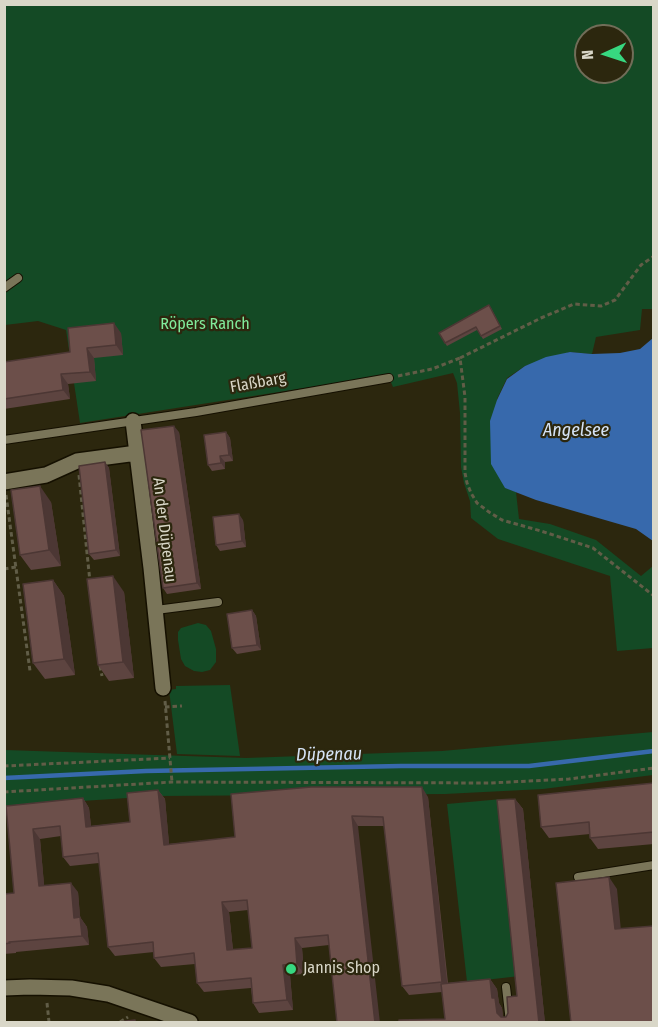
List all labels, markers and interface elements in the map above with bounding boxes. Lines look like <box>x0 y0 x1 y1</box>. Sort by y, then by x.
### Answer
north arrow <box>574 24 634 84</box>
text: N <box>578 50 597 60</box>
park label: Röpers Ranch <box>160 315 250 335</box>
street label: Flaßbarg <box>229 369 287 397</box>
water label: Angelsee <box>543 420 609 442</box>
street label: An der Düpenau <box>148 477 180 583</box>
water label: Düpenau <box>296 744 362 766</box>
place label: Jannis Shop <box>303 959 380 979</box>
marker: Jannis Shop <box>284 962 298 976</box>

